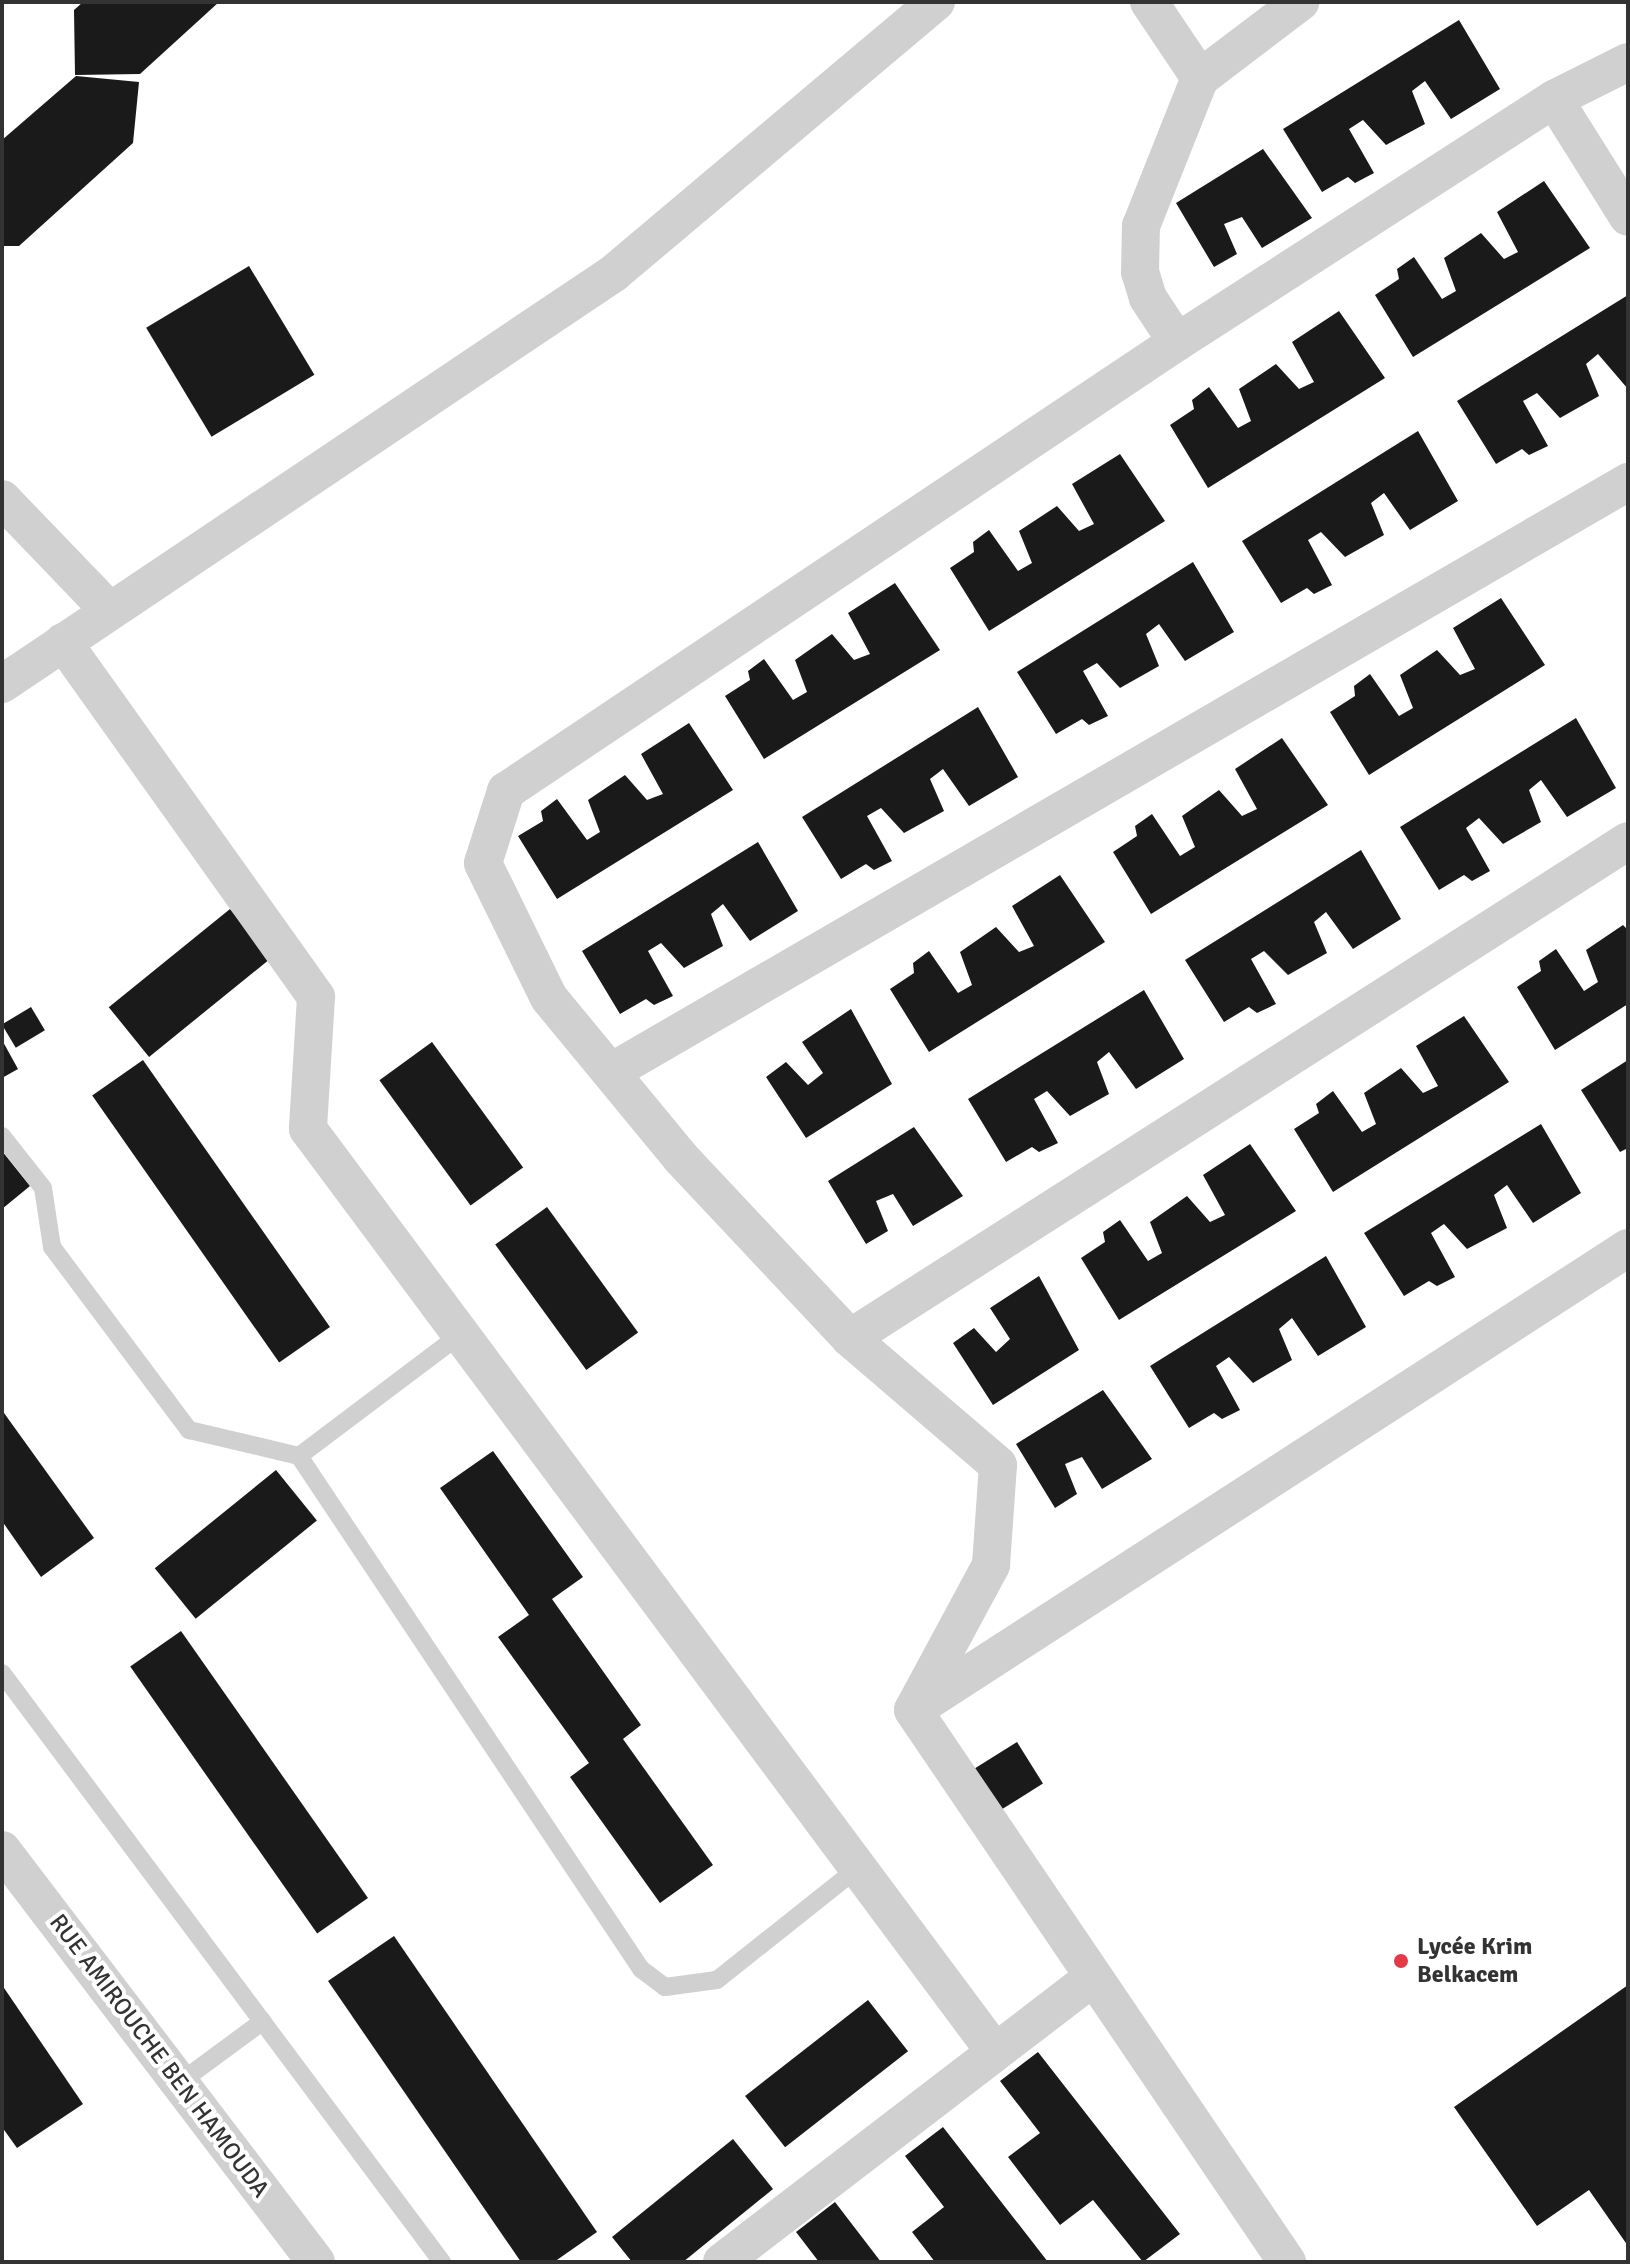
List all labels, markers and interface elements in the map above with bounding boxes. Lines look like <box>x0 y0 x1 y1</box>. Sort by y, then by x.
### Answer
street label: RUE AMIROUCHE BEN HAMOUDA <box>43 1909 275 2203</box>
place label: Lycée Krim Belkacem <box>1417 1933 1532 1989</box>
marker: Lycée Krim Belkacem <box>1392 1952 1410 1970</box>

